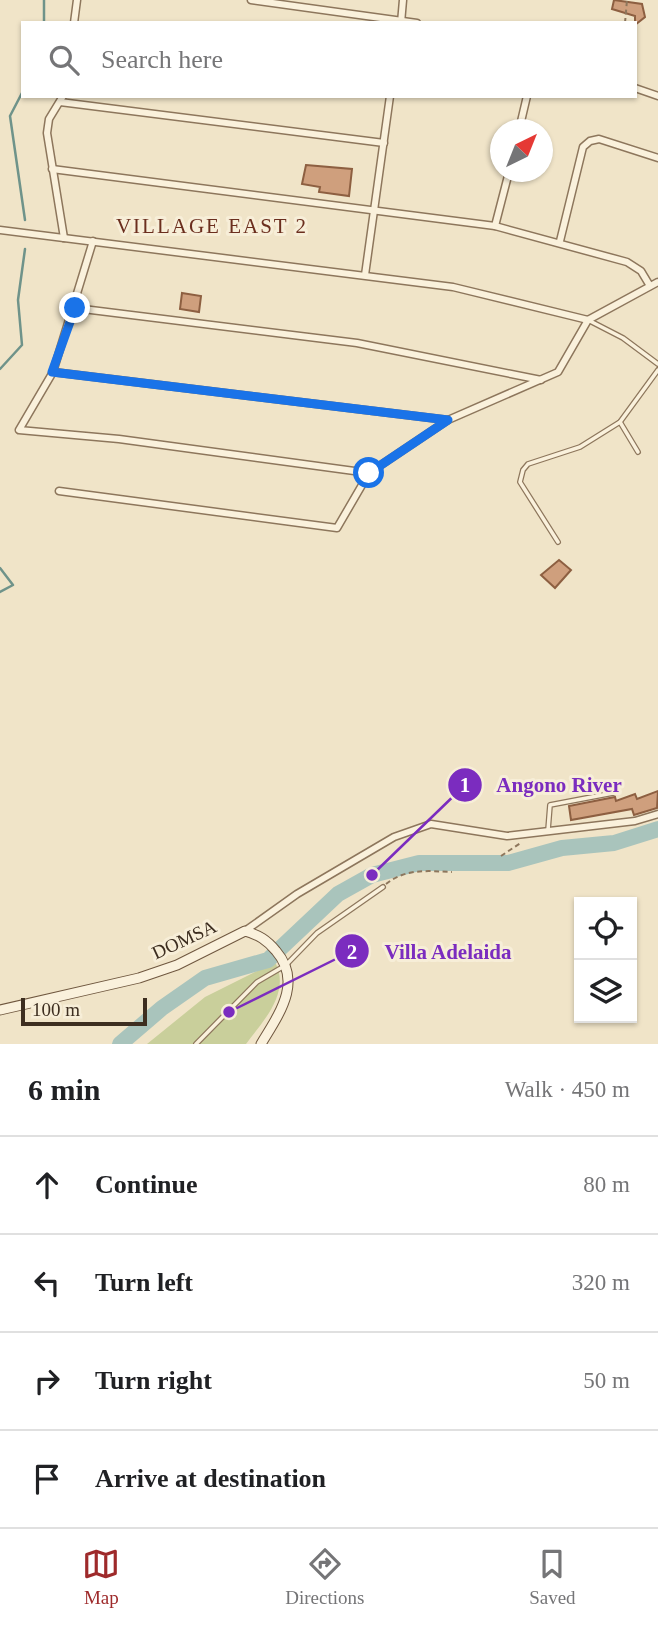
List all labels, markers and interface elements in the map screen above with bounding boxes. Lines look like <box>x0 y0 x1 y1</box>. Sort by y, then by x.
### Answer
search box <box>21 21 637 98</box>
icon: search <box>45 41 83 79</box>
text: Search here <box>101 45 223 74</box>
north arrow <box>490 119 553 182</box>
district label: VILLAGE EAST 2 <box>116 214 308 238</box>
route end <box>59 292 90 323</box>
route start <box>353 457 384 488</box>
callout: Angono River <box>448 764 636 806</box>
text: 1 <box>460 773 470 797</box>
text: Angono River <box>496 773 622 797</box>
map controls <box>574 897 637 1023</box>
button: locate <box>574 897 637 960</box>
street label: DOMSA <box>149 915 220 963</box>
callout: Villa Adelaida <box>335 930 526 972</box>
text: 2 <box>347 940 357 964</box>
text: Villa Adelaida <box>385 940 512 964</box>
button: layers <box>574 960 637 1023</box>
scale bar <box>21 995 147 1027</box>
text: 100 m <box>32 999 80 1020</box>
text: 6 min <box>28 1073 101 1106</box>
text: Walk · 450 m <box>505 1077 630 1102</box>
icon: ahead <box>28 1166 66 1204</box>
text: Continue <box>95 1170 198 1199</box>
text: 80 m <box>583 1172 630 1197</box>
icon: left <box>28 1264 66 1302</box>
text: Turn left <box>95 1268 193 1297</box>
text: 320 m <box>572 1270 630 1295</box>
icon: right <box>28 1362 66 1400</box>
text: Turn right <box>95 1366 212 1395</box>
text: 50 m <box>583 1368 630 1393</box>
icon: arrive <box>28 1460 66 1498</box>
text: Arrive at destination <box>95 1464 326 1493</box>
tab: Map <box>82 1545 120 1609</box>
tab: Directions <box>285 1545 364 1609</box>
tab: Saved <box>529 1545 576 1609</box>

